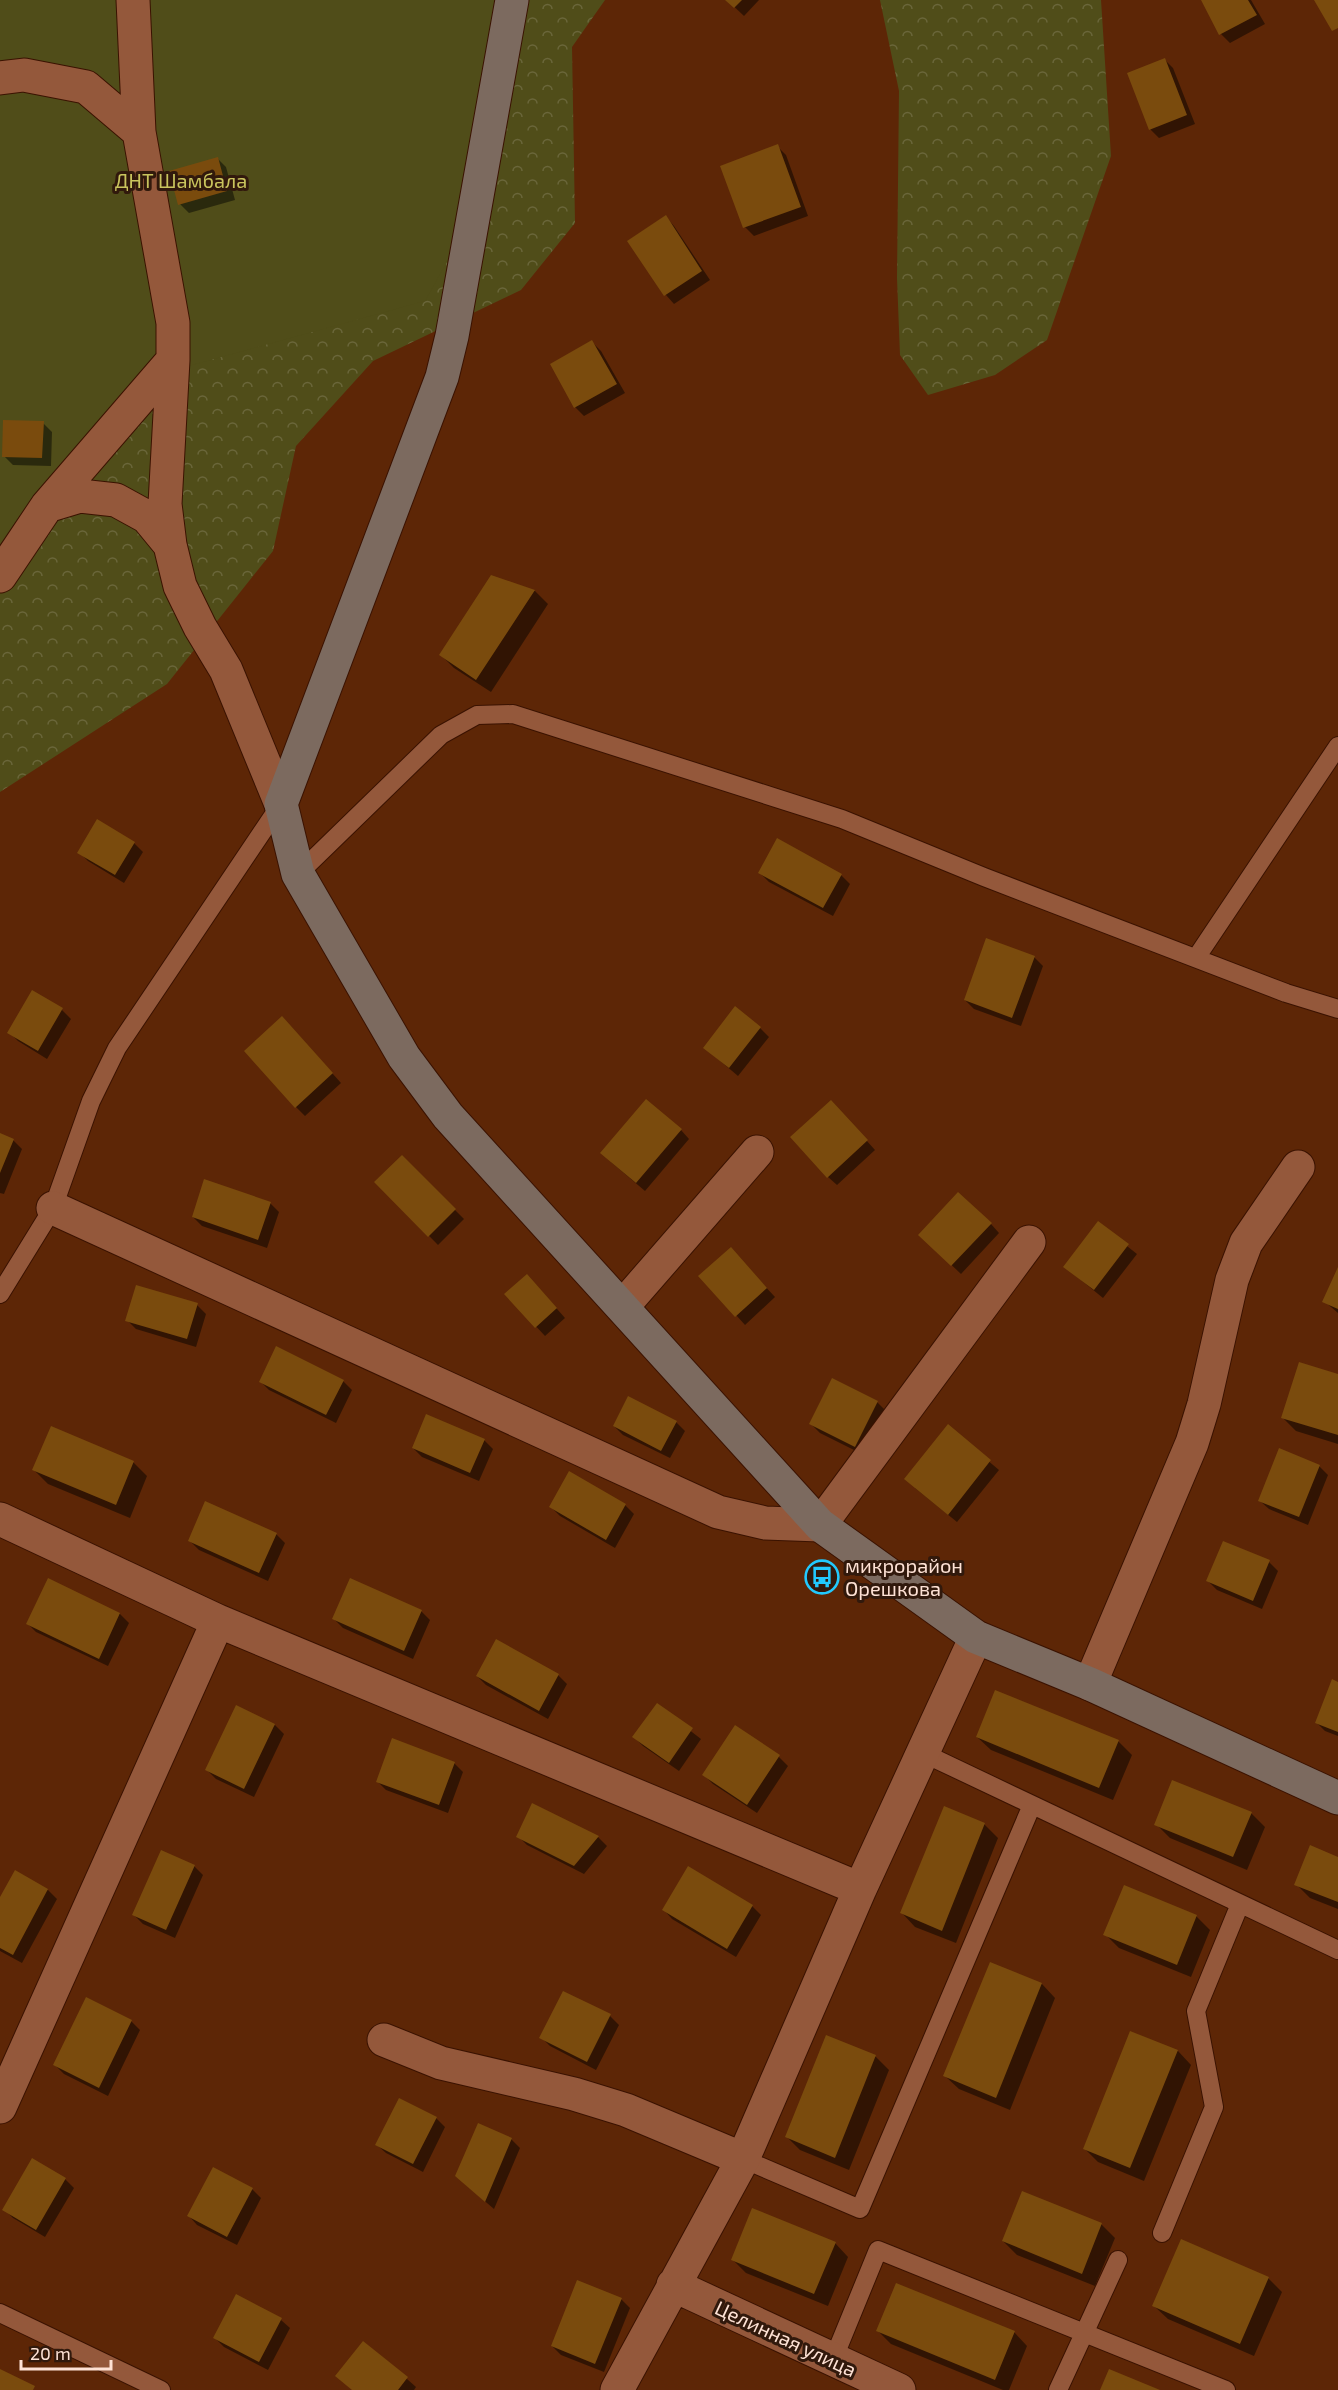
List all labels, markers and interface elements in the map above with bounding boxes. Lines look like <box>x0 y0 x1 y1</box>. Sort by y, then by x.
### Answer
park label: ДНТ Шамбала <box>115 168 247 192</box>
place label: микрорайон Орешкова <box>845 1553 963 1600</box>
bus stop icon: микрорайон Орешкова <box>804 1559 840 1595</box>
street label: Целинная улица <box>711 2295 860 2382</box>
scale bar <box>21 2333 111 2371</box>
text: 20 m <box>30 2342 71 2364</box>

